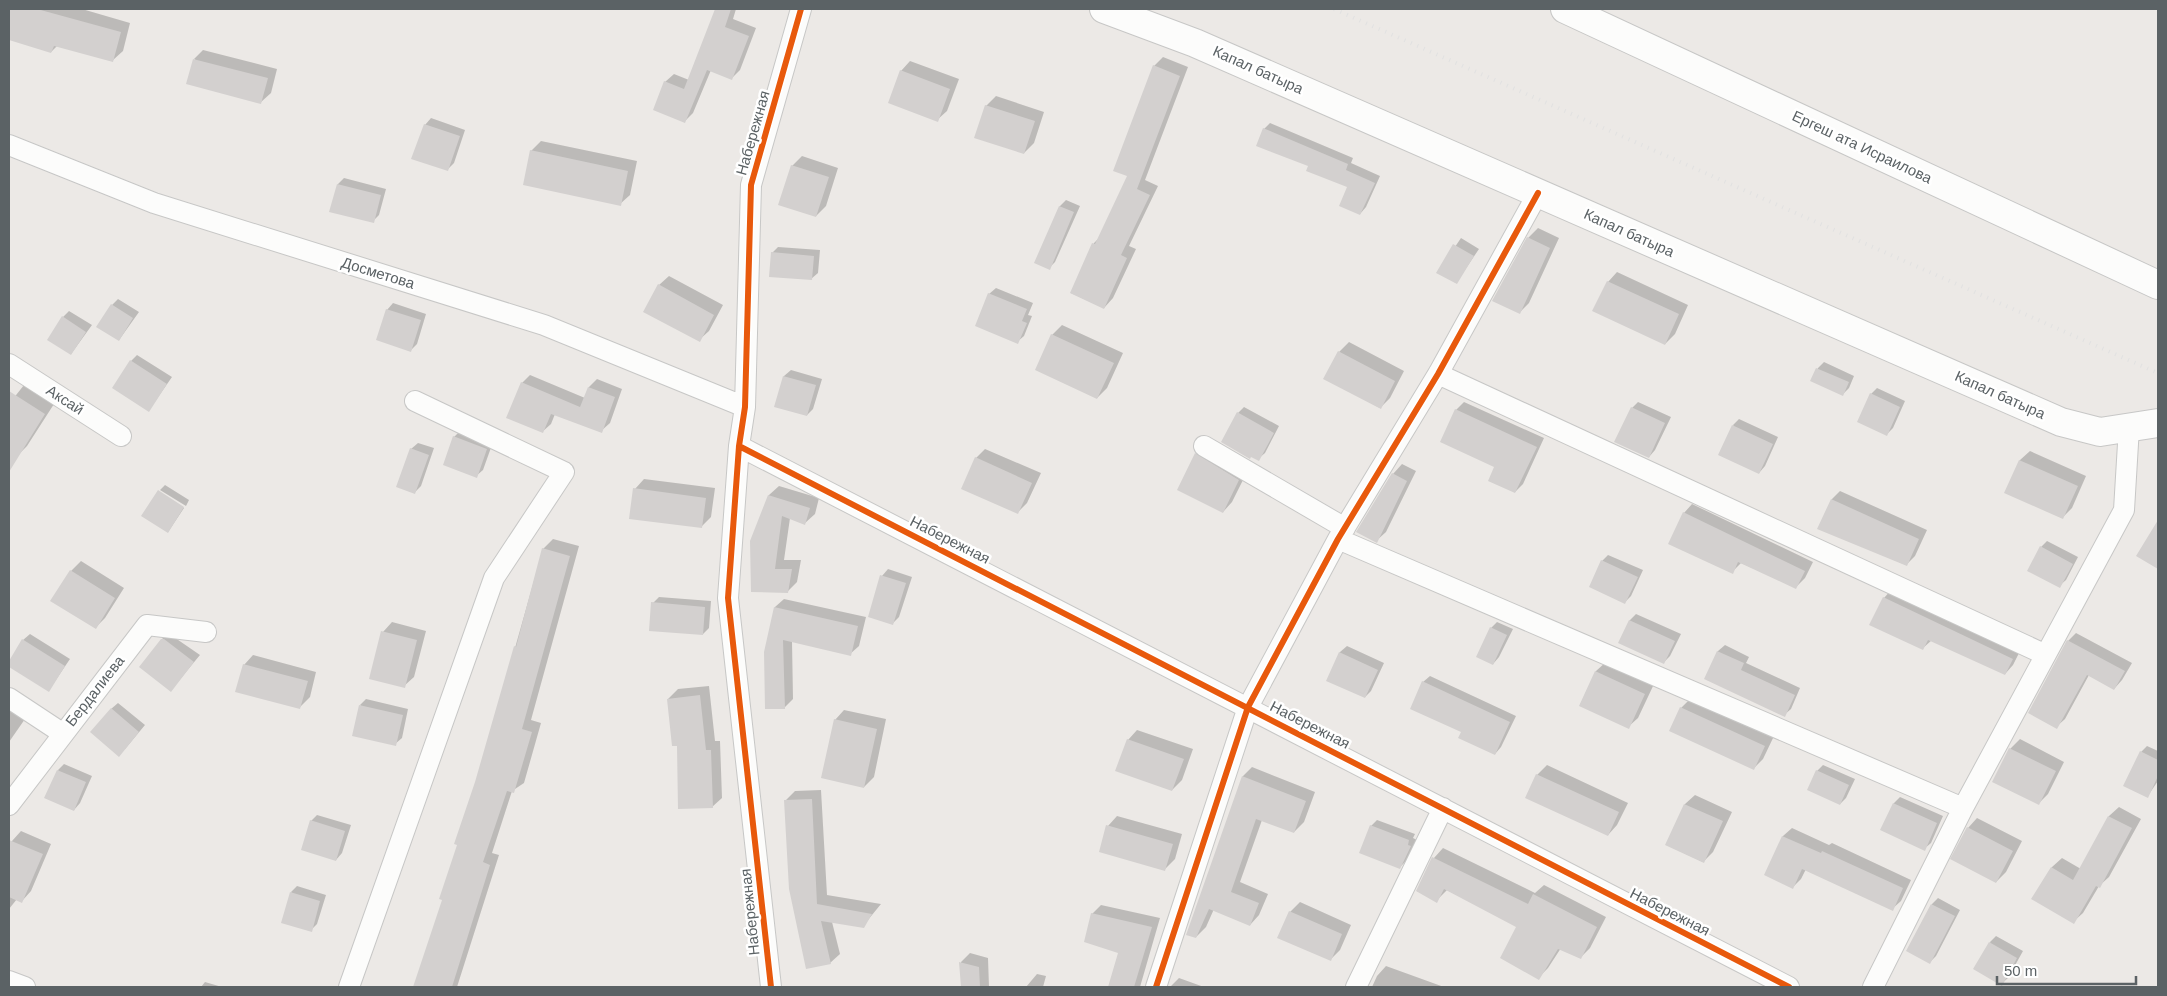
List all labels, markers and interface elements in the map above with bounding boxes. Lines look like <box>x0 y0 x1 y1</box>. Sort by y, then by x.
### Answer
street label: Капал батыра <box>1210 42 1307 97</box>
street label: Набережная <box>732 89 773 177</box>
street label: Ергеш ата Исраилова <box>1790 107 1935 187</box>
street label: Капал батыра <box>1581 205 1678 260</box>
street label: Досметова <box>340 253 417 292</box>
street label: Капал батыра <box>1952 367 2049 422</box>
street label: Аксай <box>43 381 87 418</box>
street label: Набережная <box>907 512 993 567</box>
street label: Бердалиева <box>62 651 128 729</box>
street label: Набережная <box>1267 697 1353 752</box>
street label: Набережная <box>736 868 763 956</box>
street label: Набережная <box>1627 884 1713 939</box>
scale bar <box>1997 954 2136 986</box>
text: 50 m <box>2004 962 2037 979</box>

